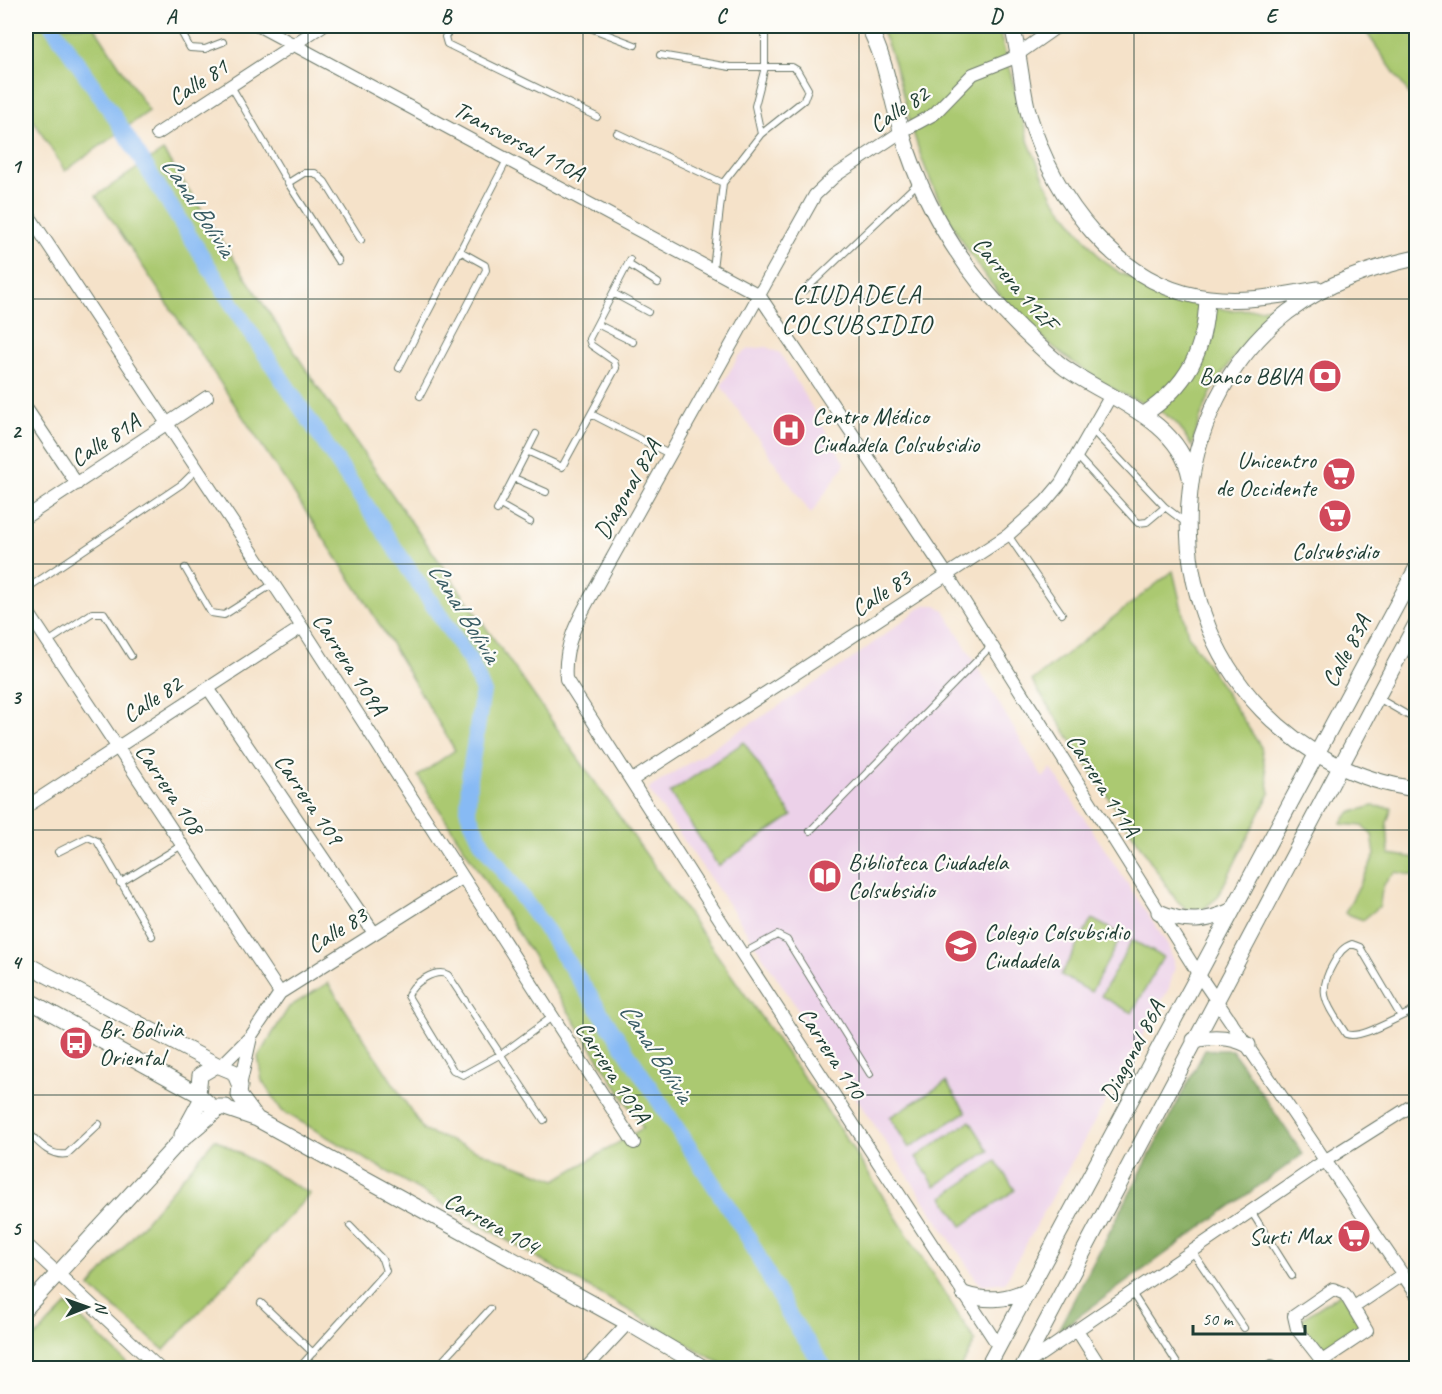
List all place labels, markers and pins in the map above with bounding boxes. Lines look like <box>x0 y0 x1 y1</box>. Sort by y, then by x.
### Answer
bank icon: Banco BBVA <box>1307 358 1343 394</box>
place label: Banco BBVA <box>1199 361 1303 391</box>
place label: Centro Médico Ciudadela Colsubsidio <box>812 401 981 459</box>
hospital icon: Centro Médico Ciudadela Colsubsidio <box>771 412 807 448</box>
place label: Unicentro de Occidente <box>1215 445 1318 503</box>
supermarket icon: Unicentro de Occidente <box>1321 456 1357 492</box>
supermarket icon: Colsubsidio <box>1317 498 1353 534</box>
place label: Colsubsidio <box>1292 536 1381 566</box>
place label: Biblioteca Ciudadela Colsubsidio <box>848 847 1009 905</box>
library icon: Biblioteca Ciudadela Colsubsidio <box>807 858 843 894</box>
place label: Colegio Colsubsidio Ciudadela <box>984 917 1131 975</box>
school or university icon: Colegio Colsubsidio Ciudadela <box>943 928 979 964</box>
place label: Br. Bolivia Oriental <box>99 1014 185 1072</box>
bus stop icon: Br. Bolivia Oriental <box>58 1025 94 1061</box>
supermarket icon: Surti Max <box>1336 1218 1372 1254</box>
place label: Surti Max <box>1249 1221 1333 1251</box>

